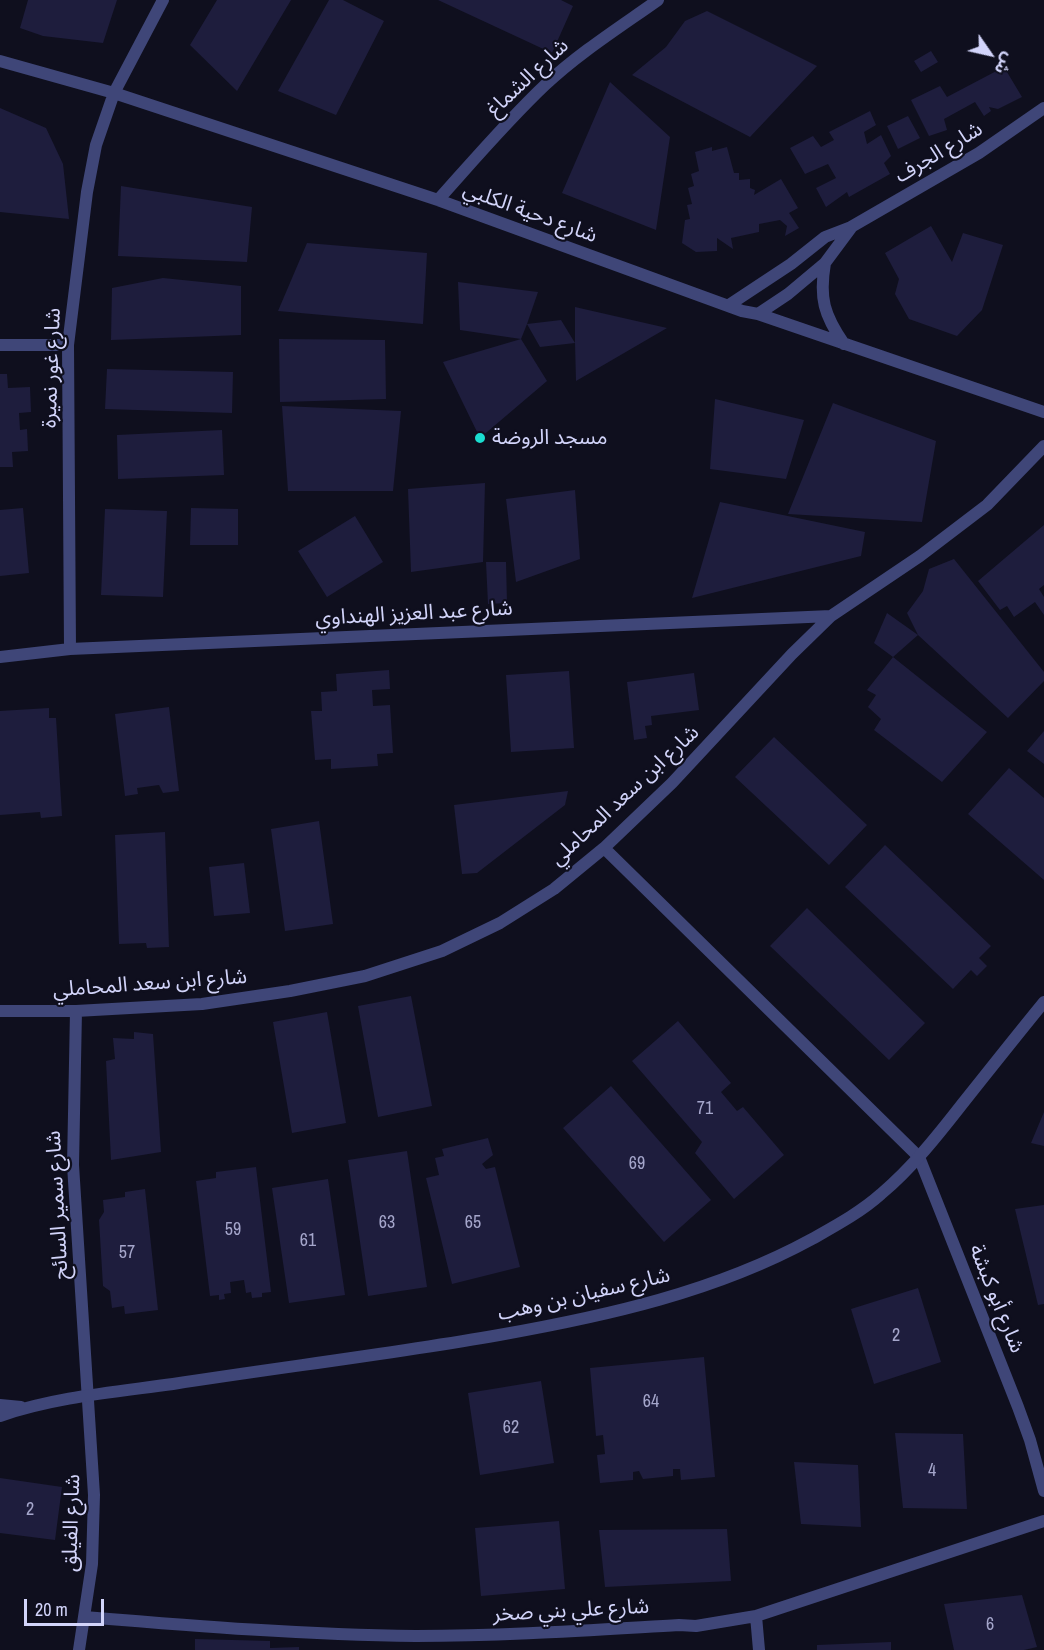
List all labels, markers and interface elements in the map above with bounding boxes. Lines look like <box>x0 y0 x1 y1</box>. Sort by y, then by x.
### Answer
north arrow <box>960 24 1020 84</box>
street label: شارع الشماغ <box>482 34 574 122</box>
text: ش <box>990 49 1020 79</box>
street label: شارع الجرف <box>891 117 987 189</box>
street label: شارع دحية الكلبي <box>459 177 601 249</box>
street label: شارع غور نميرة <box>37 307 67 429</box>
place label: مسجد الروضة <box>492 425 608 451</box>
marker: مسجد الروضة <box>473 431 487 445</box>
street label: شارع عبد العزيز الهنداوي <box>315 596 513 632</box>
street label: شارع ابن سعد المحاملي <box>545 720 705 872</box>
street label: شارع ابن سعد المحاملي <box>52 965 248 1003</box>
house number: 71 <box>697 1098 713 1120</box>
street label: شارع سمير السائح <box>42 1130 74 1280</box>
house number: 69 <box>629 1153 645 1175</box>
house number: 63 <box>379 1212 395 1234</box>
house number: 65 <box>465 1212 481 1234</box>
house number: 59 <box>225 1219 241 1241</box>
house number: 61 <box>300 1230 316 1252</box>
street label: شارع أبو كبشة <box>963 1241 1029 1357</box>
house number: 57 <box>119 1242 135 1264</box>
street label: شارع سفيان بن وهب <box>495 1263 673 1327</box>
house number: 2 <box>892 1325 900 1347</box>
house number: 64 <box>643 1391 659 1413</box>
house number: 62 <box>503 1417 519 1439</box>
house number: 4 <box>928 1460 936 1482</box>
street label: شارع الفيلق <box>58 1474 86 1572</box>
house number: 2 <box>26 1499 34 1521</box>
scale bar <box>27 1587 106 1625</box>
street label: شارع علي بني صخر <box>492 1594 650 1628</box>
text: 20 m <box>35 1597 68 1622</box>
house number: 6 <box>986 1614 994 1636</box>

